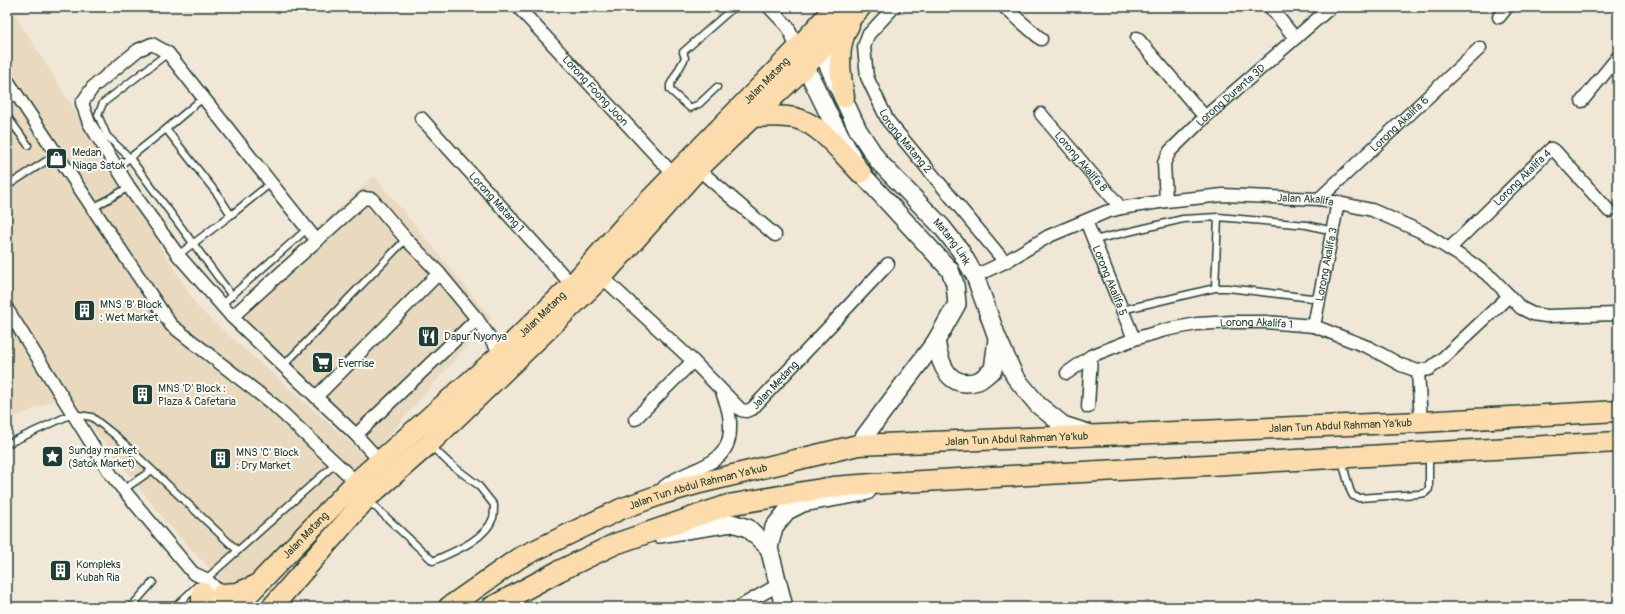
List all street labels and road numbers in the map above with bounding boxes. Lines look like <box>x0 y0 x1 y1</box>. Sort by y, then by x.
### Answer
street label: Lorong Foong Joon <box>559 53 631 129</box>
street label: Jalan Matang <box>741 54 793 107</box>
street label: Lorong Duranta 3D <box>1193 61 1268 129</box>
street label: Lorong Akalifa 6 <box>1368 94 1431 155</box>
street label: Lorong Matang 2 <box>876 107 934 176</box>
street label: Lorong Akalifa 8 <box>1052 129 1110 194</box>
street label: Lorong Akalifa 4 <box>1491 146 1554 209</box>
street label: Lorong Matang 1 <box>466 170 527 235</box>
street label: Jalan Akalifa <box>1277 191 1335 209</box>
street label: Matang Link <box>930 216 973 268</box>
street label: Lorong Akalifa 3 <box>1313 226 1340 302</box>
street label: Lorong Akalifa 5 <box>1090 243 1130 318</box>
street label: Jalan Matang <box>516 288 569 340</box>
street label: Lorong Akalifa 1 <box>1220 316 1293 331</box>
street label: Jalan Medang <box>749 358 801 412</box>
street label: Jalan Tun Abdul Rahman Ya'kub <box>1268 416 1412 435</box>
street label: Jalan Tun Abdul Rahman Ya'kub <box>945 430 1089 448</box>
street label: Jalan Tun Abdul Rahman Ya'kub <box>627 461 769 513</box>
street label: Jalan Matang <box>280 509 331 561</box>

